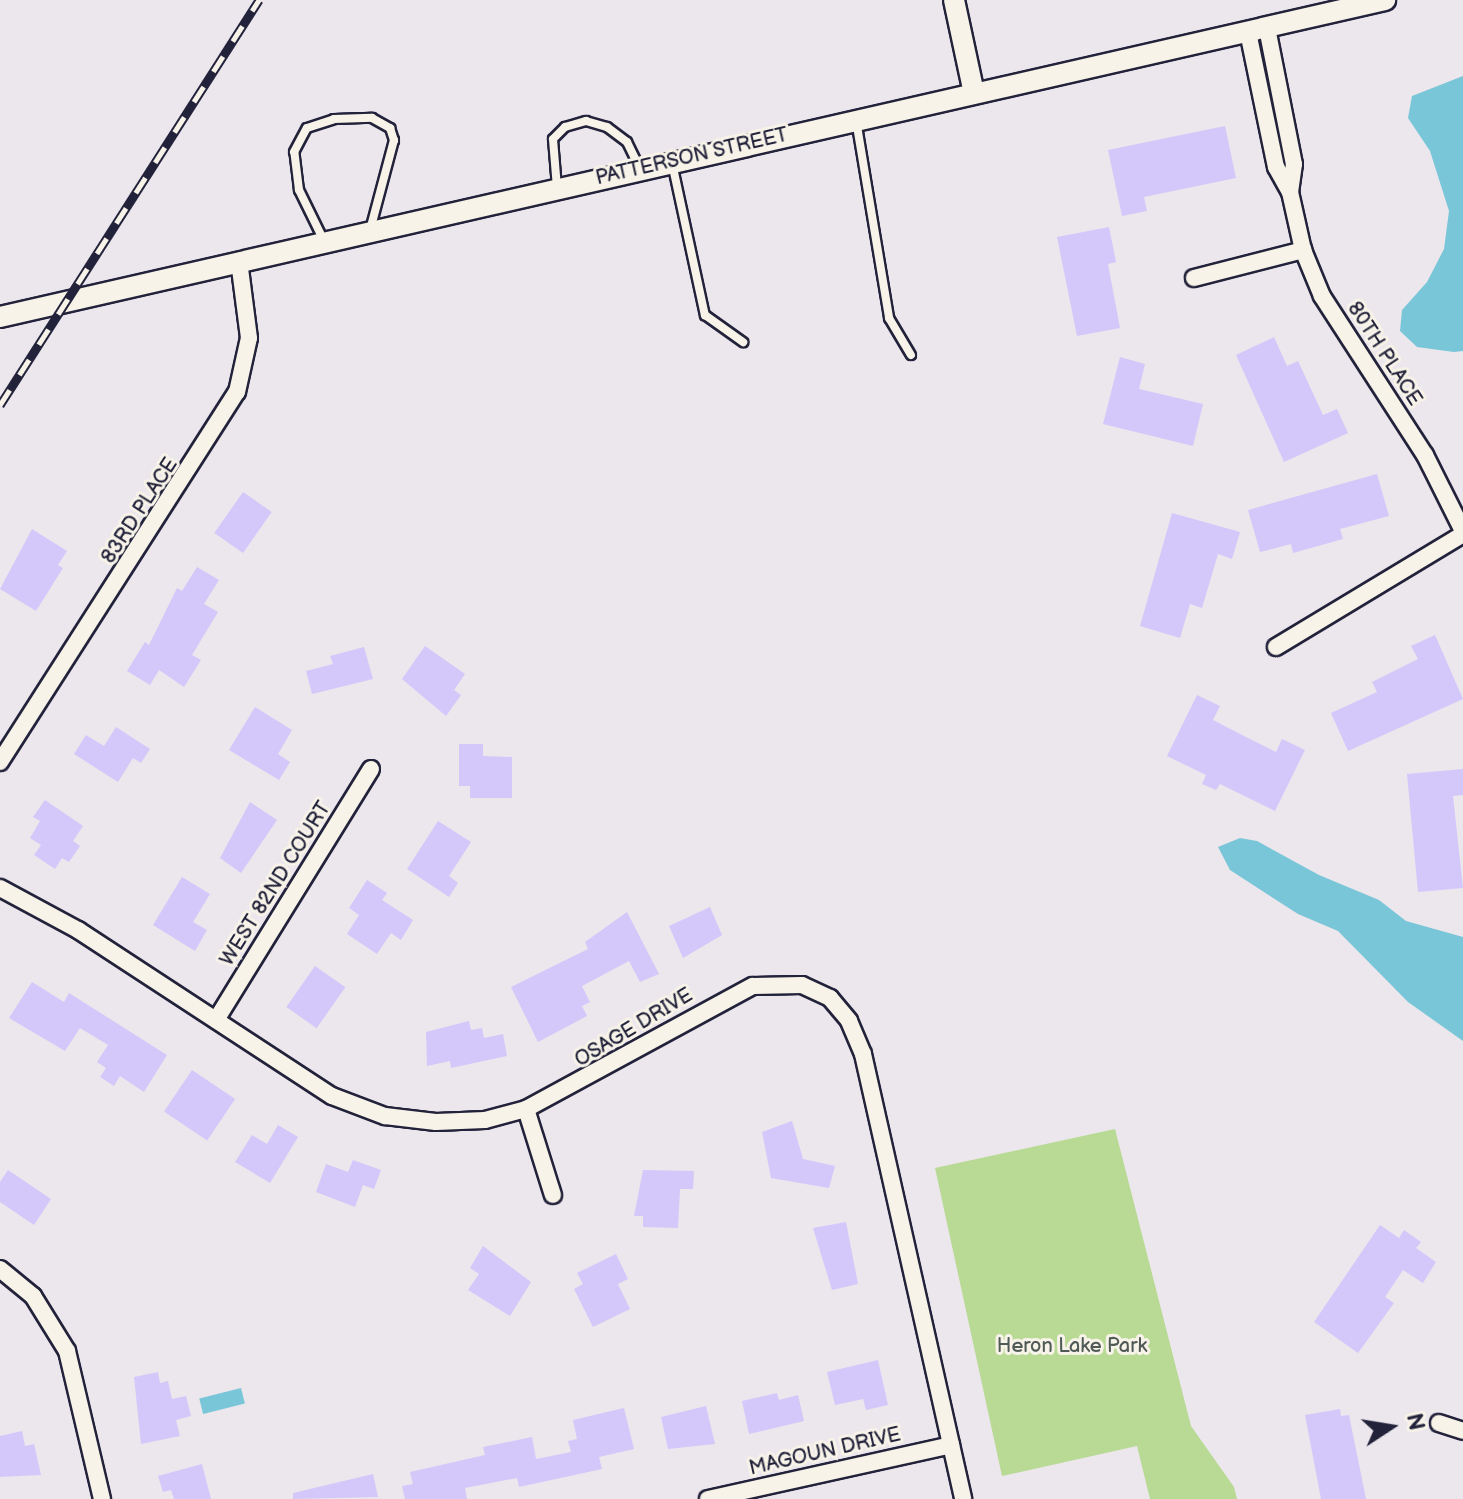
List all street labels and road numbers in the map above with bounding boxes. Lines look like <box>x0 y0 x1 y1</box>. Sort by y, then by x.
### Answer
street label: PATTERSON STREET <box>593 123 791 191</box>
street label: 80TH PLACE <box>1342 298 1426 410</box>
street label: 83RD PLACE <box>97 454 183 568</box>
street label: WEST 82ND COURT <box>216 797 336 971</box>
street label: OSAGE DRIVE <box>571 983 697 1073</box>
street label: MAGOUN DRIVE <box>747 1423 903 1481</box>

